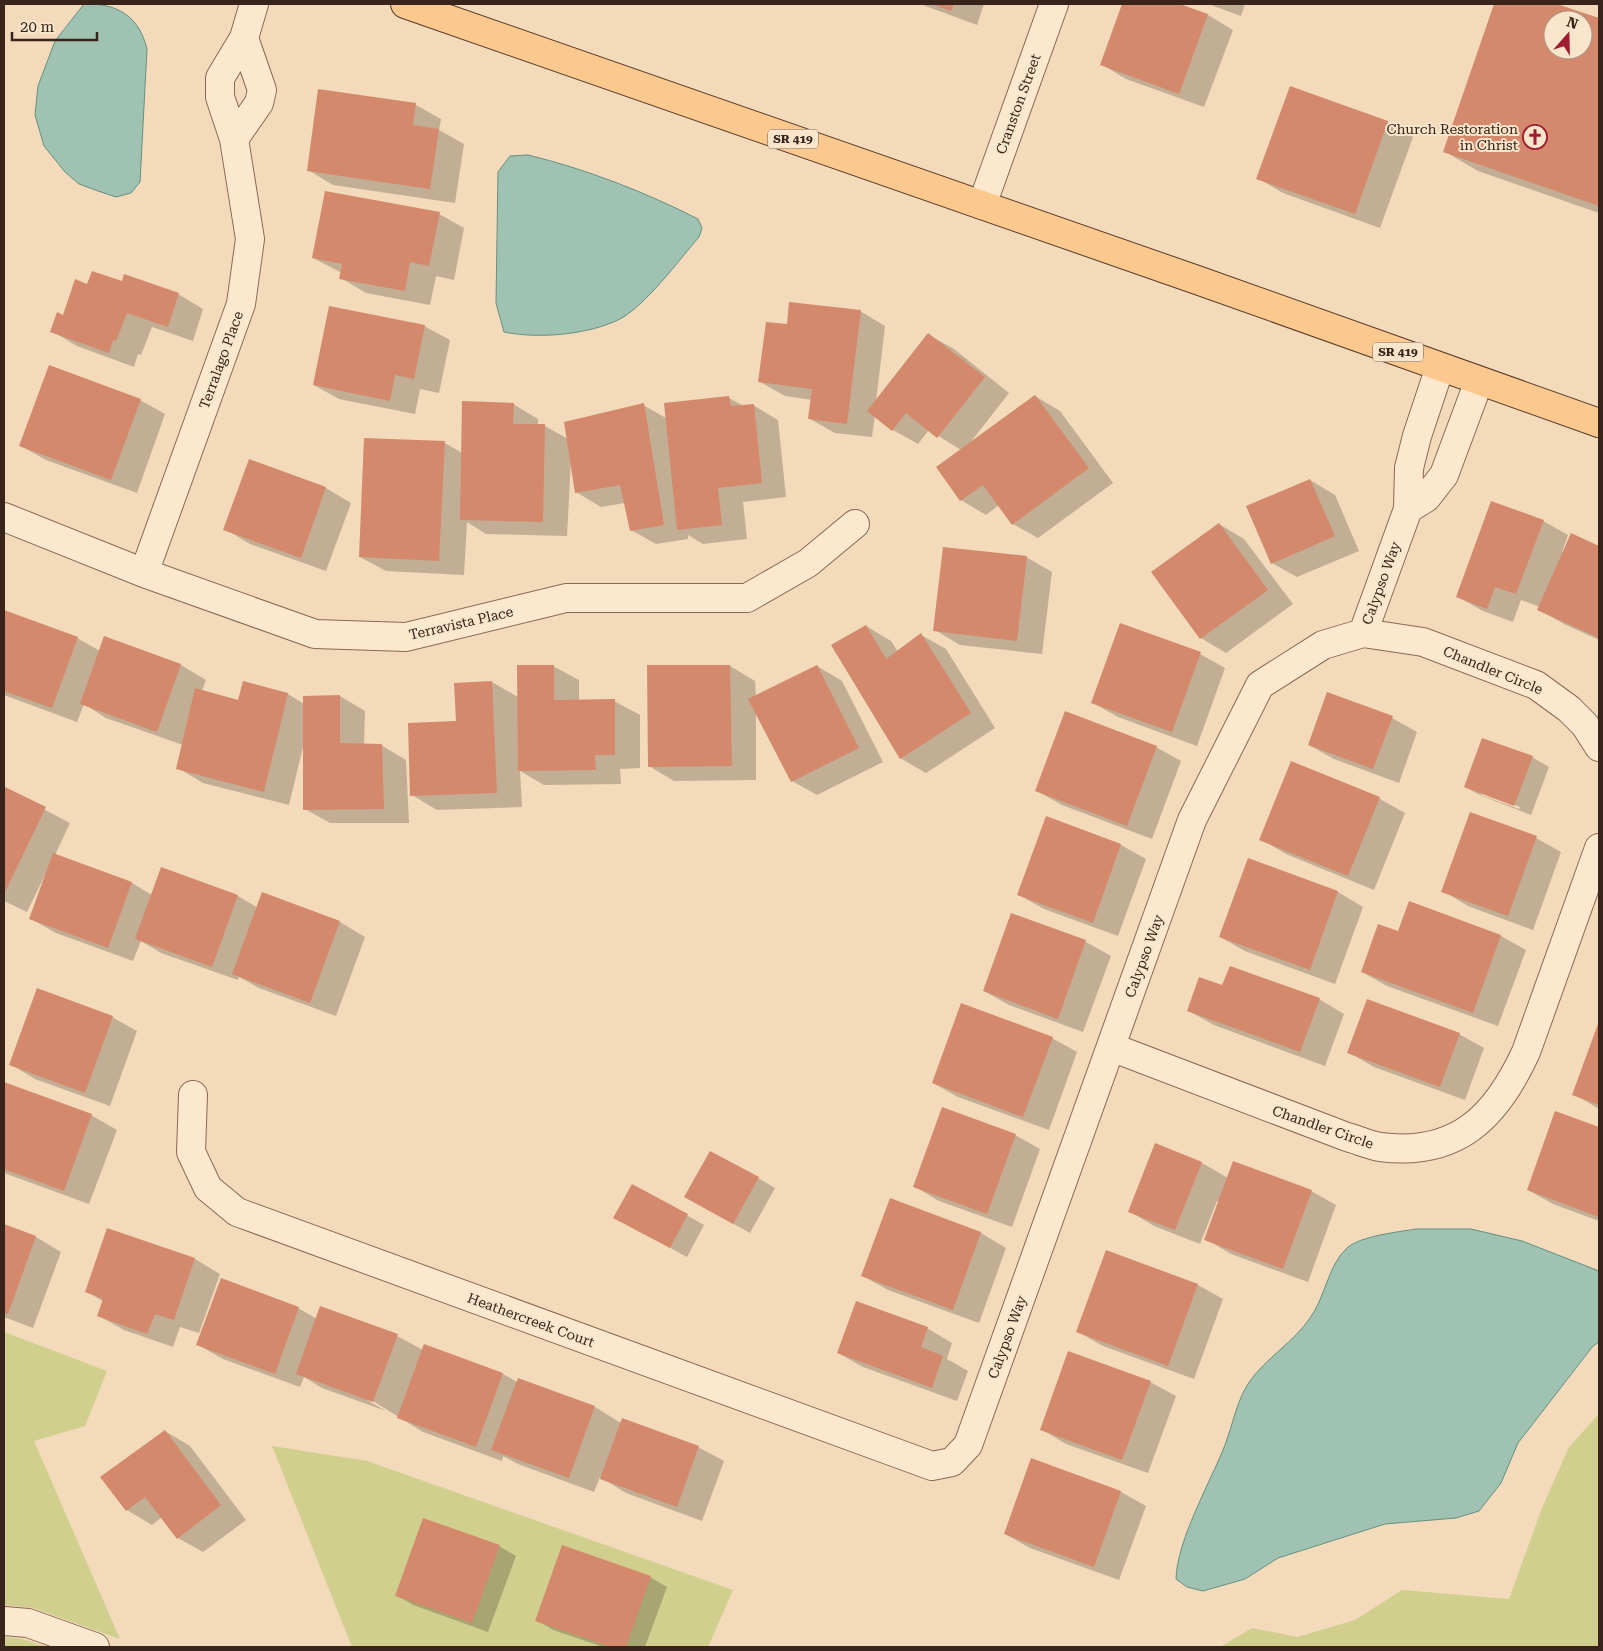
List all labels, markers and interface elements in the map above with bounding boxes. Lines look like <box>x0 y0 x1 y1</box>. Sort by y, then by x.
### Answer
scale bar <box>12 10 98 42</box>
north arrow <box>1543 10 1593 60</box>
text: N <box>1565 13 1580 32</box>
text: 20 m <box>20 18 55 36</box>
street label: Cranston Street <box>992 52 1044 156</box>
place label: Church Restoration in Christ <box>1386 121 1518 153</box>
church icon: Church Restoration in Christ <box>1522 124 1548 150</box>
road number: SR 419 <box>768 130 818 148</box>
street label: Terralago Place <box>196 309 246 411</box>
road number: SR 419 <box>1373 342 1423 362</box>
street label: Calypso Way <box>1359 539 1404 627</box>
street label: Terravista Place <box>407 603 515 643</box>
street label: Chandler Circle <box>1441 643 1545 697</box>
street label: Calypso Way <box>1122 912 1167 1000</box>
street label: Chandler Circle <box>1270 1102 1376 1152</box>
street label: Heathercreek Court <box>465 1290 597 1350</box>
street label: Calypso Way <box>985 1293 1030 1381</box>

